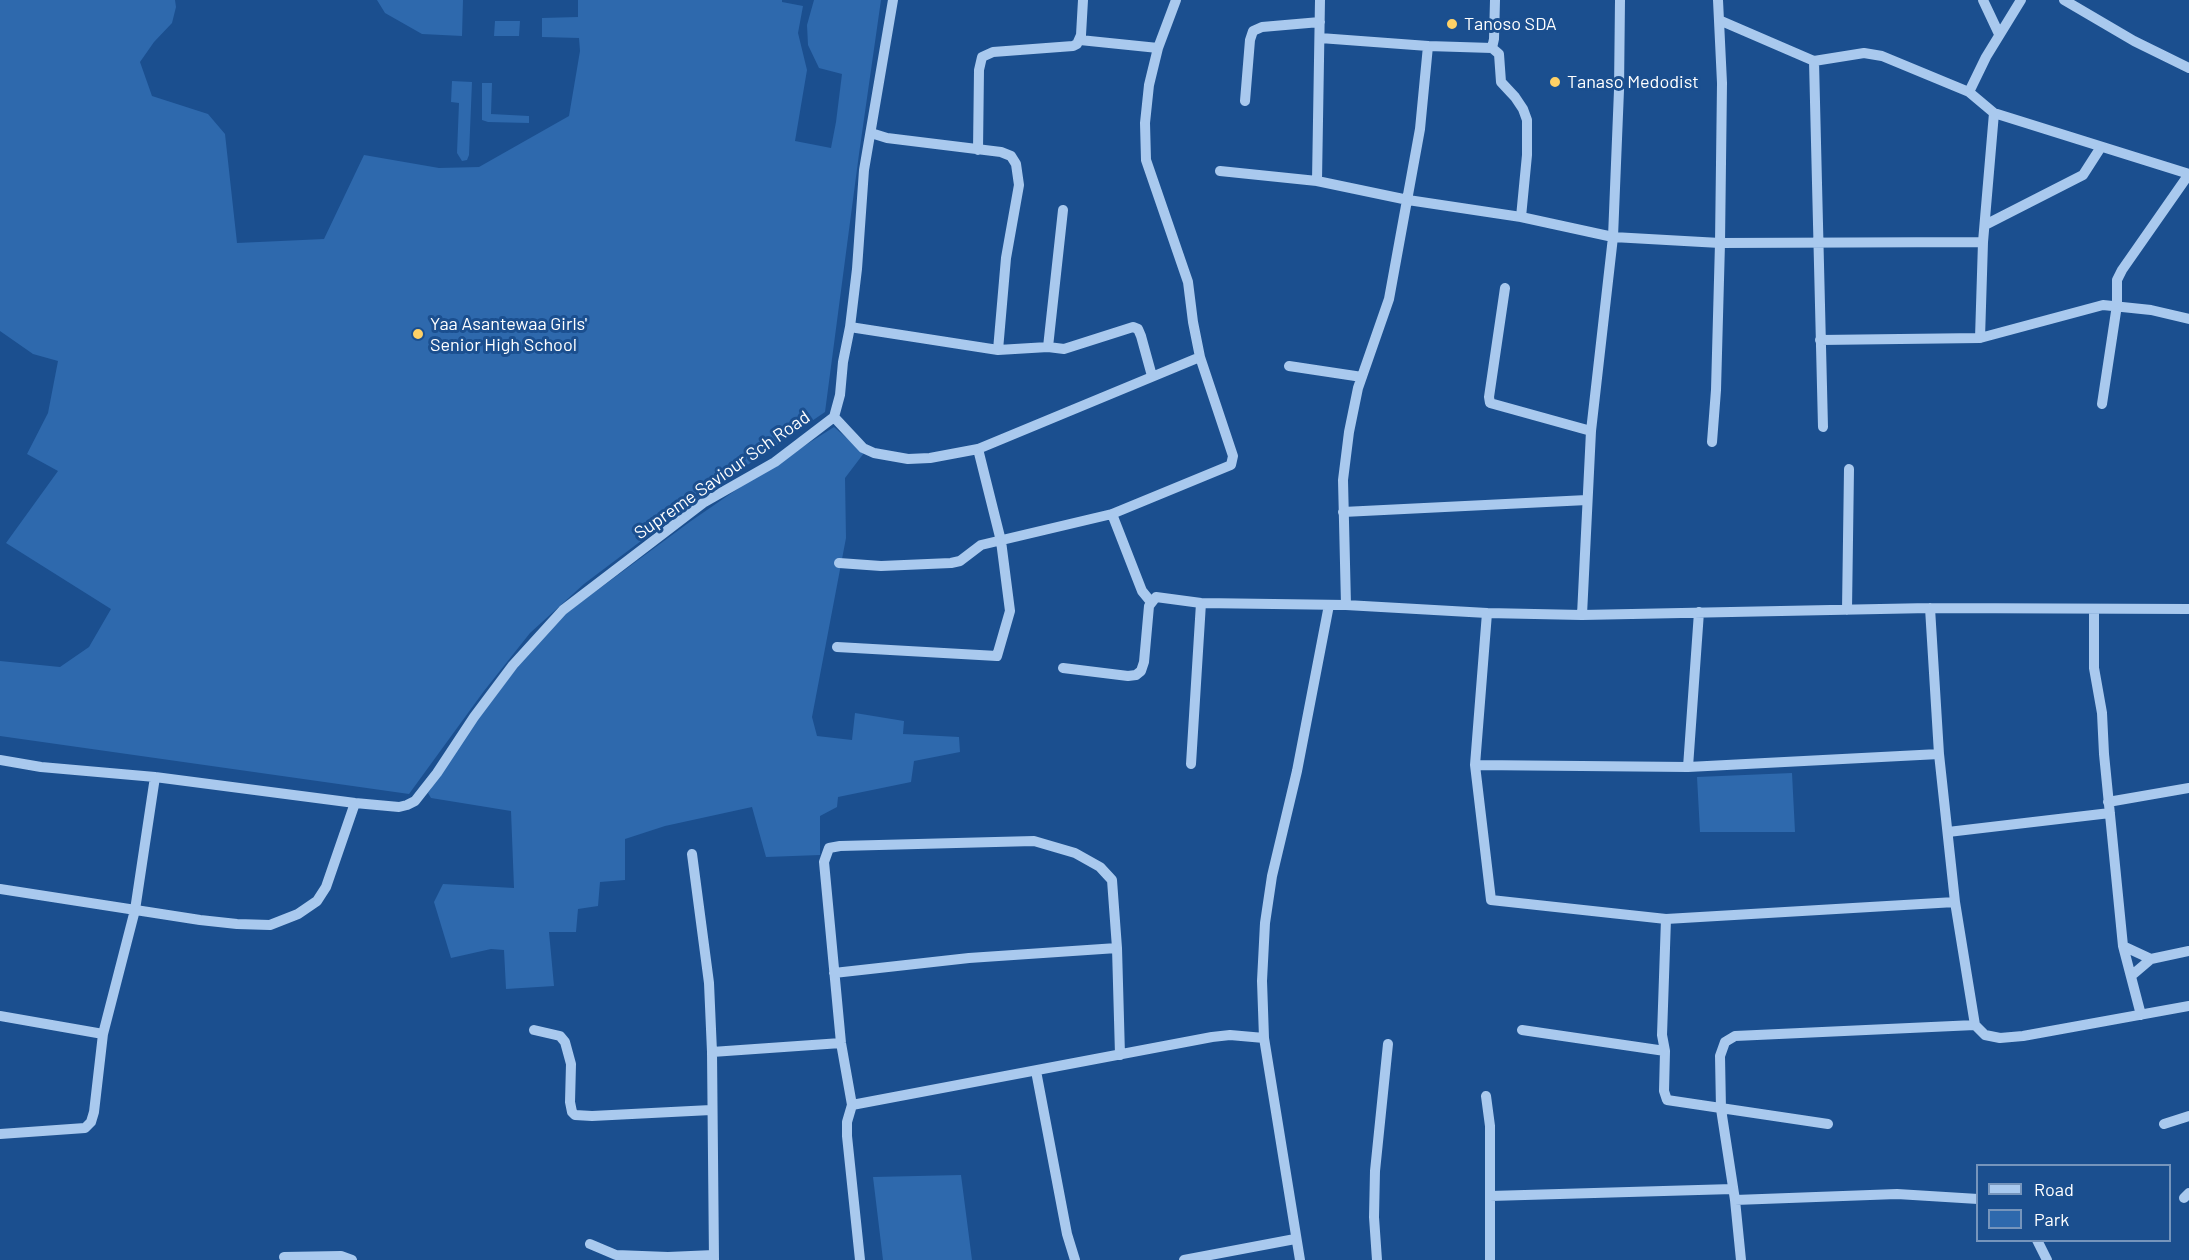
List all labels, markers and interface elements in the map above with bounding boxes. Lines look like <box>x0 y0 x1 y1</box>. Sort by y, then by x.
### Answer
place label: Tanoso SDA <box>1464 13 1557 35</box>
marker: Tanoso SDA <box>1445 17 1459 31</box>
place label: Tanaso Medodist <box>1567 71 1699 93</box>
marker: Tanaso Medodist <box>1548 75 1562 89</box>
place label: Yaa Asantewaa Girls' Senior High School <box>430 313 587 356</box>
marker: Yaa Asantewaa Girls' Senior High School <box>411 327 425 341</box>
street label: Supreme Saviour Sch Road <box>630 406 814 544</box>
legend <box>1976 1164 2171 1242</box>
text: Road <box>2034 1178 2074 1200</box>
text: Park <box>2034 1208 2069 1230</box>

